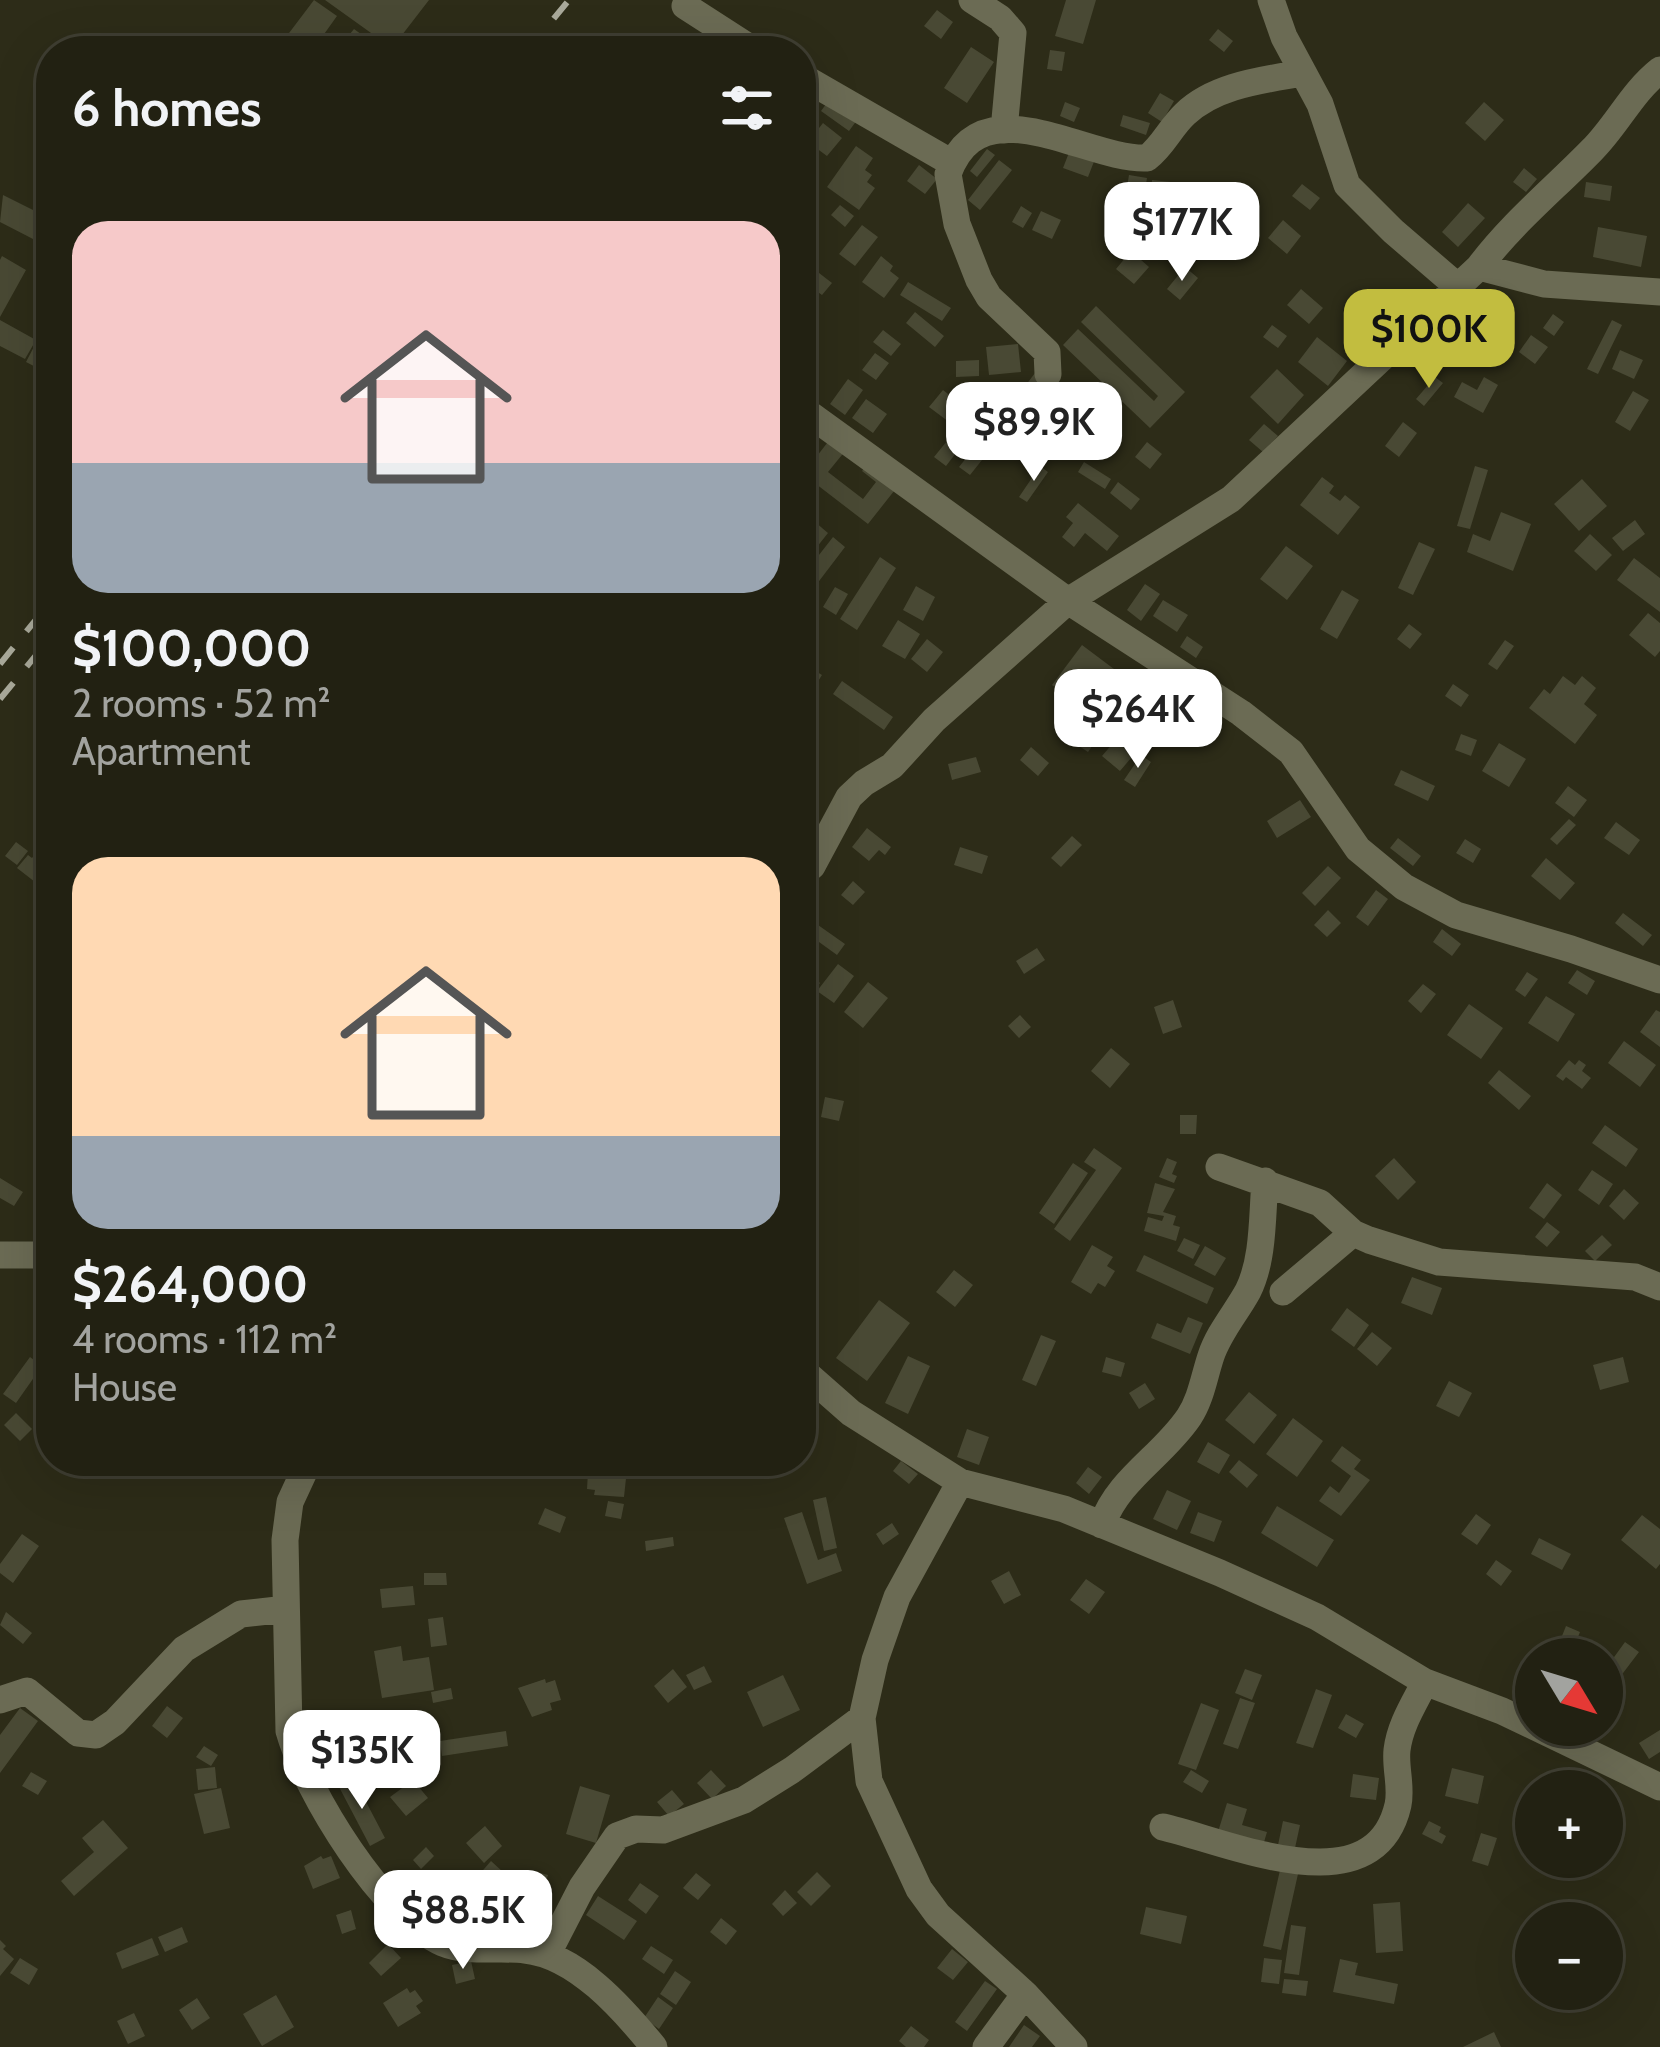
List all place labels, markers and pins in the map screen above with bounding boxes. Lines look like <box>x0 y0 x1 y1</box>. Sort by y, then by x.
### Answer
pin: $177K <box>1098 182 1266 284</box>
pin: $100K <box>1345 289 1513 391</box>
pin: $89.9K <box>936 382 1132 484</box>
pin: $264K <box>1054 669 1222 771</box>
pin: $135K <box>278 1710 446 1812</box>
pin: $88.5K <box>365 1870 561 1972</box>

